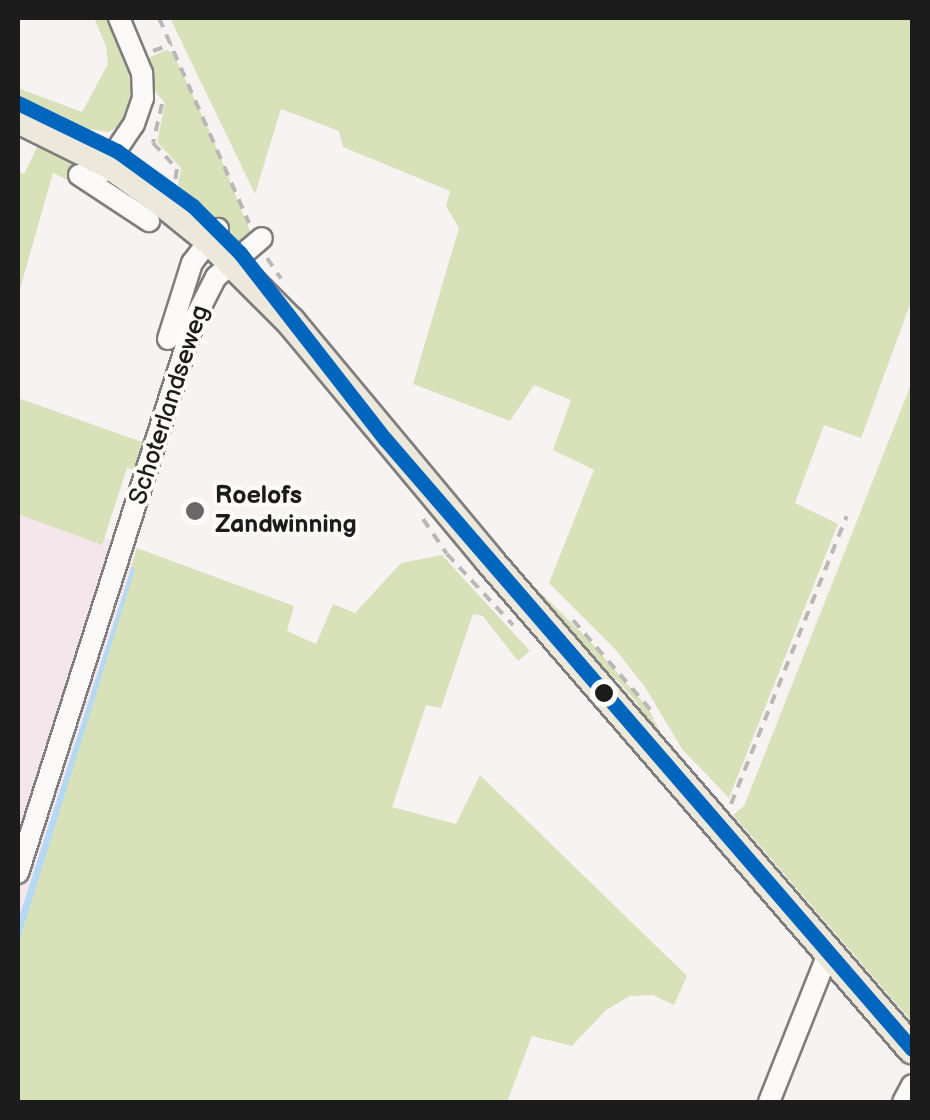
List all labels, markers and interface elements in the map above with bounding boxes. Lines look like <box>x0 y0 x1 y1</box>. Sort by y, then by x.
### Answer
street label: Schoterlandseweg <box>124 301 216 509</box>
place label: Roelofs Zandwinning <box>215 482 357 541</box>
marker: Roelofs Zandwinning <box>184 500 206 522</box>
unlabelled marker <box>594 683 614 703</box>

